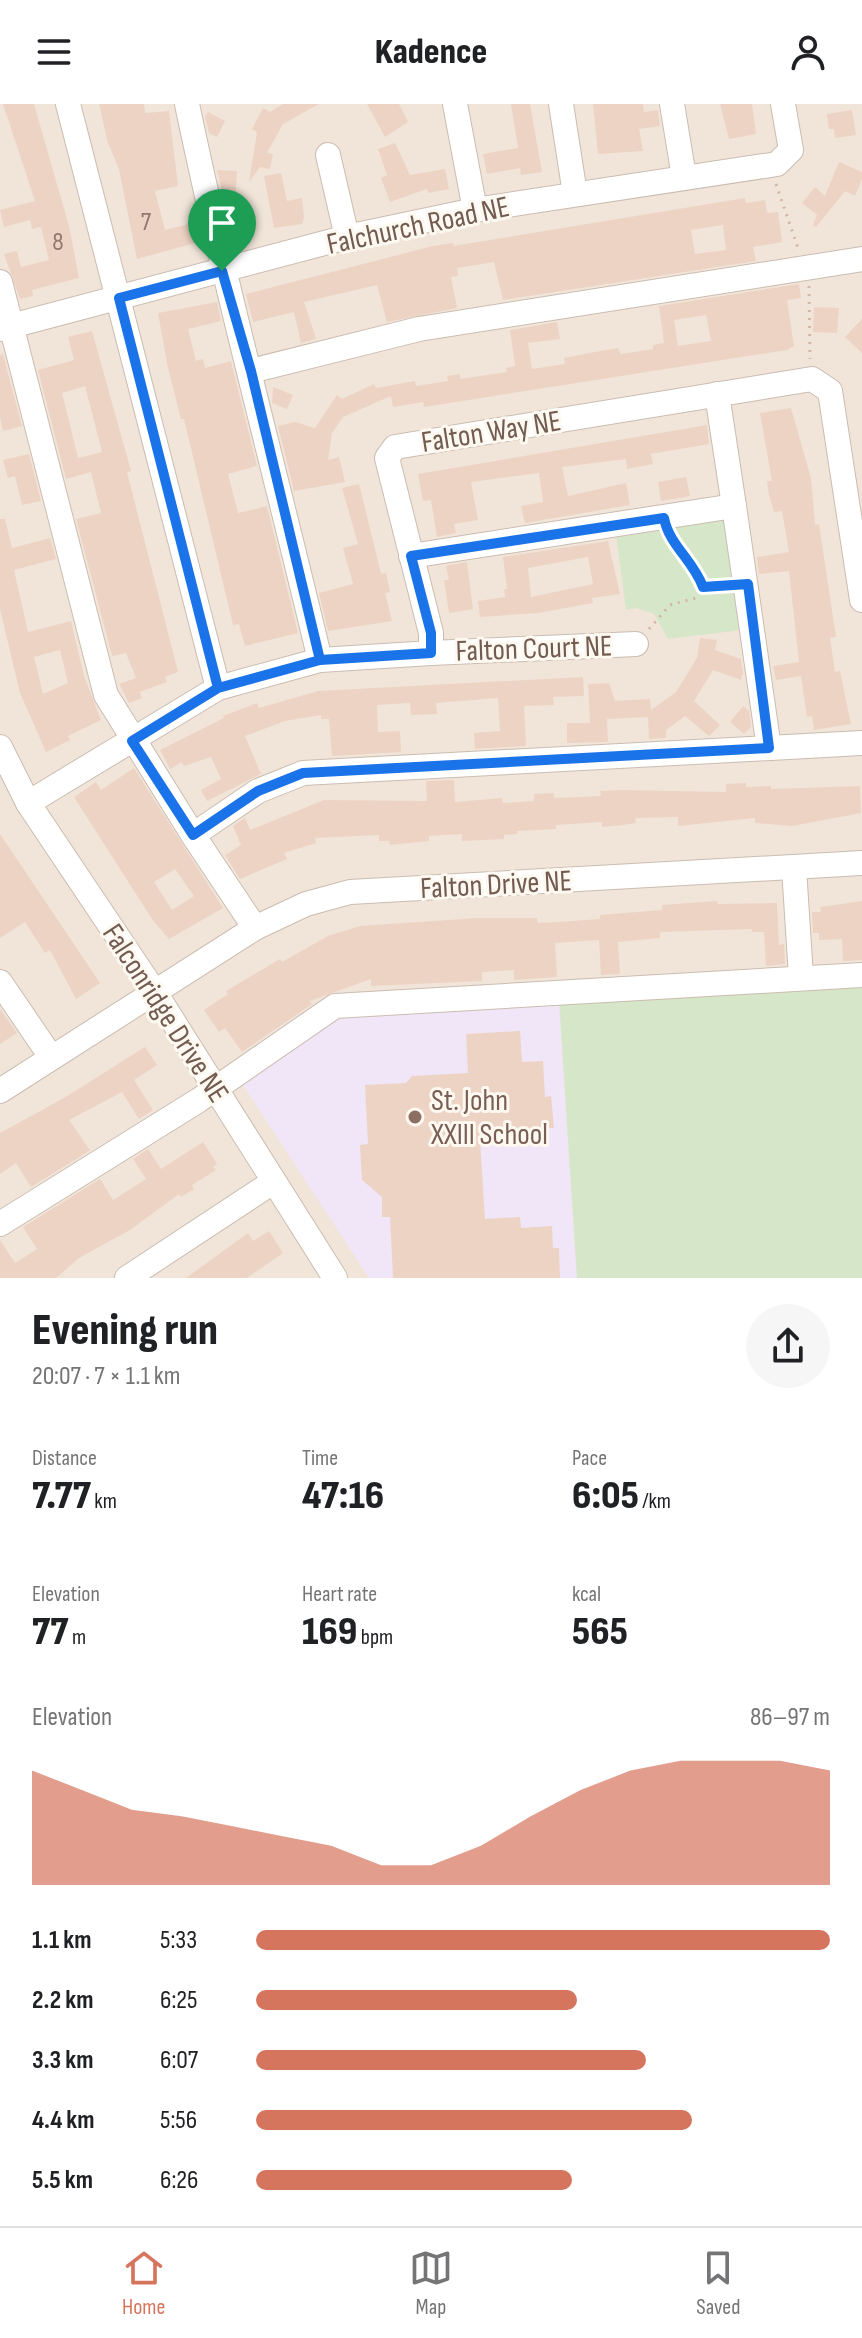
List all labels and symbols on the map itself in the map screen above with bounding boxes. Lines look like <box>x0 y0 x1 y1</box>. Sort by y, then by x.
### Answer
pin <box>188 189 256 271</box>
street label: Falchurch Road NE <box>324 189 513 263</box>
house number: 7 <box>141 207 152 238</box>
house number: 8 <box>52 227 64 258</box>
street label: Falton Way NE <box>419 403 564 461</box>
street label: Falton Court NE <box>455 628 613 670</box>
street label: Falton Drive NE <box>419 863 573 907</box>
street label: Falconridge Drive NE <box>94 918 236 1109</box>
place label: St. John XXIII School <box>430 1083 548 1153</box>
marker: St. John XXIII School <box>406 1108 424 1126</box>

